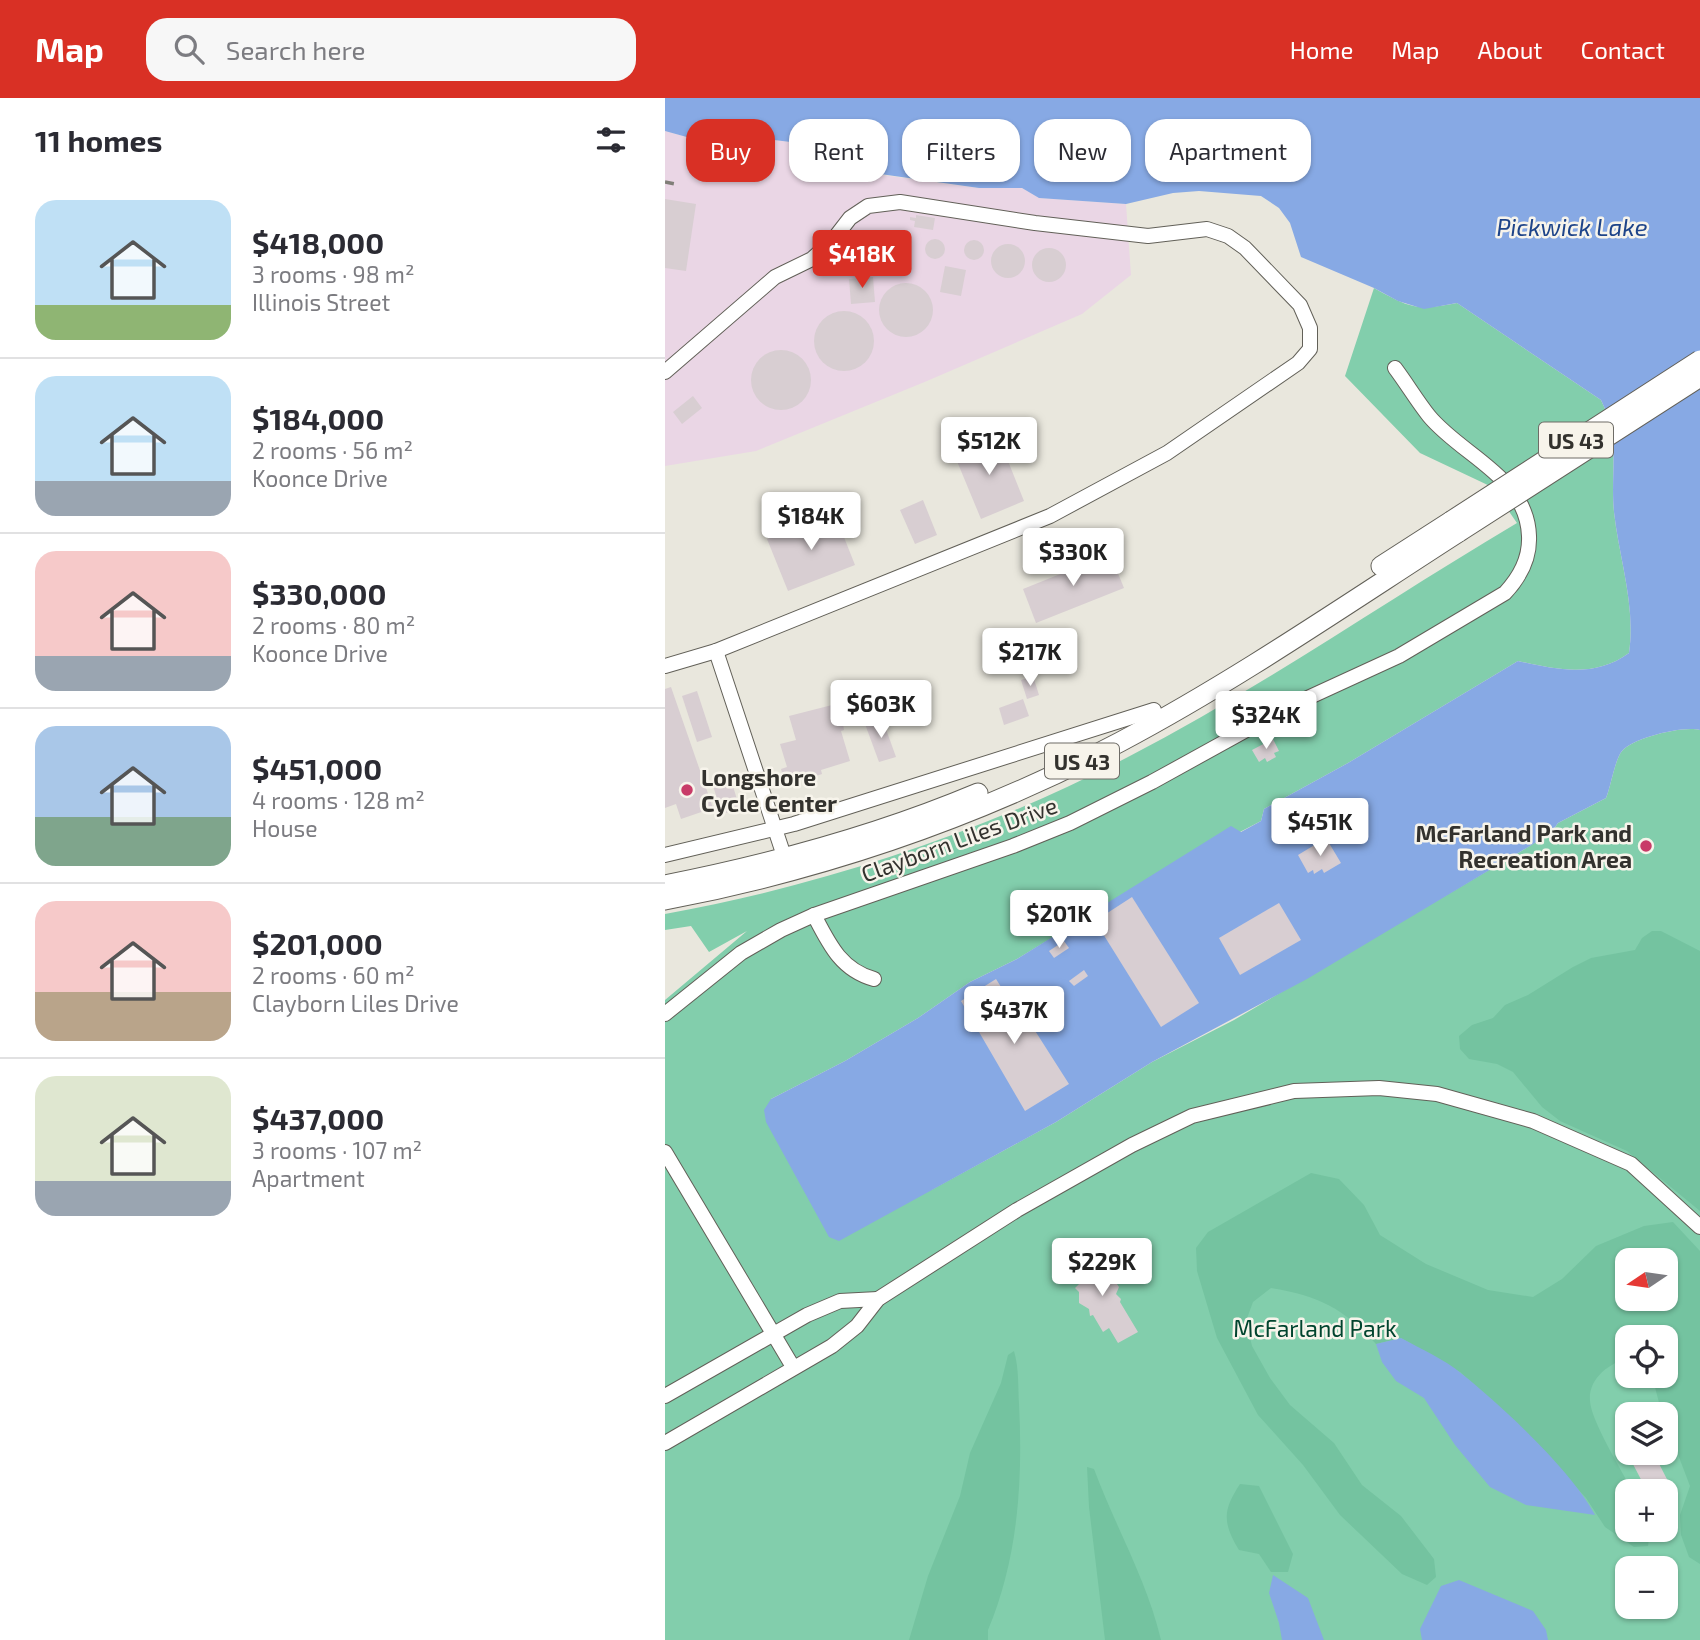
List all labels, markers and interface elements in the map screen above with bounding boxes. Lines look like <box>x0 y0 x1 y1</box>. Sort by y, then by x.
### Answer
search box <box>146 18 636 81</box>
text: Map <box>35 29 104 69</box>
icon: search <box>170 30 208 68</box>
text: Search here <box>226 34 365 65</box>
text: Home <box>1290 35 1353 64</box>
text: Map <box>1391 35 1439 64</box>
text: About <box>1477 35 1543 64</box>
text: Contact <box>1581 35 1665 64</box>
chip: Buy <box>686 119 775 182</box>
chip: Rent <box>789 119 888 182</box>
chip: Filters <box>902 119 1020 182</box>
chip: New <box>1034 119 1131 182</box>
chip: Apartment <box>1145 119 1311 182</box>
icon: filters <box>592 121 630 159</box>
text: 11 homes <box>35 122 162 158</box>
water label: Pickwick Lake <box>1496 212 1648 241</box>
text: $418,000 <box>252 224 384 260</box>
icon: home <box>91 228 175 312</box>
pin: $418K <box>813 230 911 290</box>
text: $418K <box>829 239 895 267</box>
text: 3 rooms · 98 m² <box>252 260 414 288</box>
text: Illinois Street <box>252 288 390 316</box>
text: $184,000 <box>252 400 384 436</box>
icon: home <box>91 404 175 488</box>
pin: $512K <box>940 418 1038 477</box>
road number: US 43 <box>1539 422 1613 458</box>
text: $512K <box>957 426 1021 454</box>
text: 2 rooms · 56 m² <box>252 436 413 464</box>
text: Koonce Drive <box>252 464 388 492</box>
pin: $184K <box>762 492 860 552</box>
text: $184K <box>778 501 844 529</box>
pin: $330K <box>1024 528 1122 588</box>
text: $330K <box>1039 537 1107 565</box>
text: $330,000 <box>252 575 386 611</box>
icon: home <box>91 579 175 663</box>
text: 2 rooms · 80 m² <box>252 611 415 639</box>
pin: $217K <box>981 628 1079 688</box>
text: $217K <box>998 637 1062 665</box>
text: Koonce Drive <box>252 639 388 667</box>
pin: $603K <box>832 680 930 740</box>
text: $603K <box>846 689 916 717</box>
pin: $324K <box>1217 692 1315 751</box>
text: $324K <box>1232 700 1300 728</box>
road number: US 43 <box>1045 744 1119 778</box>
text: $451,000 <box>252 750 382 786</box>
icon: home <box>91 754 175 838</box>
place label: Longshore Cycle Center <box>701 763 837 817</box>
marker: Longshore Cycle Center <box>679 782 695 798</box>
text: 4 rooms · 128 m² <box>252 786 425 814</box>
street label: Clayborn Liles Drive <box>857 790 1061 888</box>
pin: $451K <box>1271 798 1369 858</box>
text: $451K <box>1287 807 1353 835</box>
text: House <box>252 814 318 842</box>
place label: McFarland Park and Recreation Area <box>1415 819 1632 873</box>
marker: McFarland Park and Recreation Area <box>1638 838 1654 854</box>
pin: $201K <box>1010 890 1108 950</box>
text: $201K <box>1026 899 1092 927</box>
text: $201,000 <box>252 925 383 961</box>
icon: home <box>91 929 175 1013</box>
text: 2 rooms · 60 m² <box>252 961 414 989</box>
pin: $437K <box>965 986 1063 1046</box>
text: Clayborn Liles Drive <box>252 989 459 1017</box>
text: $437K <box>980 995 1048 1023</box>
text: $437,000 <box>252 1100 384 1136</box>
icon: home <box>91 1104 175 1188</box>
text: 3 rooms · 107 m² <box>252 1136 422 1164</box>
text: Apartment <box>252 1164 365 1192</box>
pin: $229K <box>1053 1238 1151 1298</box>
text: $229K <box>1068 1247 1136 1275</box>
north arrow <box>1615 1248 1678 1311</box>
map controls <box>1615 1248 1678 1619</box>
park label: McFarland Park <box>1233 1314 1397 1342</box>
button: locate <box>1615 1325 1678 1388</box>
button: layers <box>1615 1402 1678 1465</box>
button: + <box>1615 1479 1678 1542</box>
button: − <box>1615 1556 1678 1619</box>

